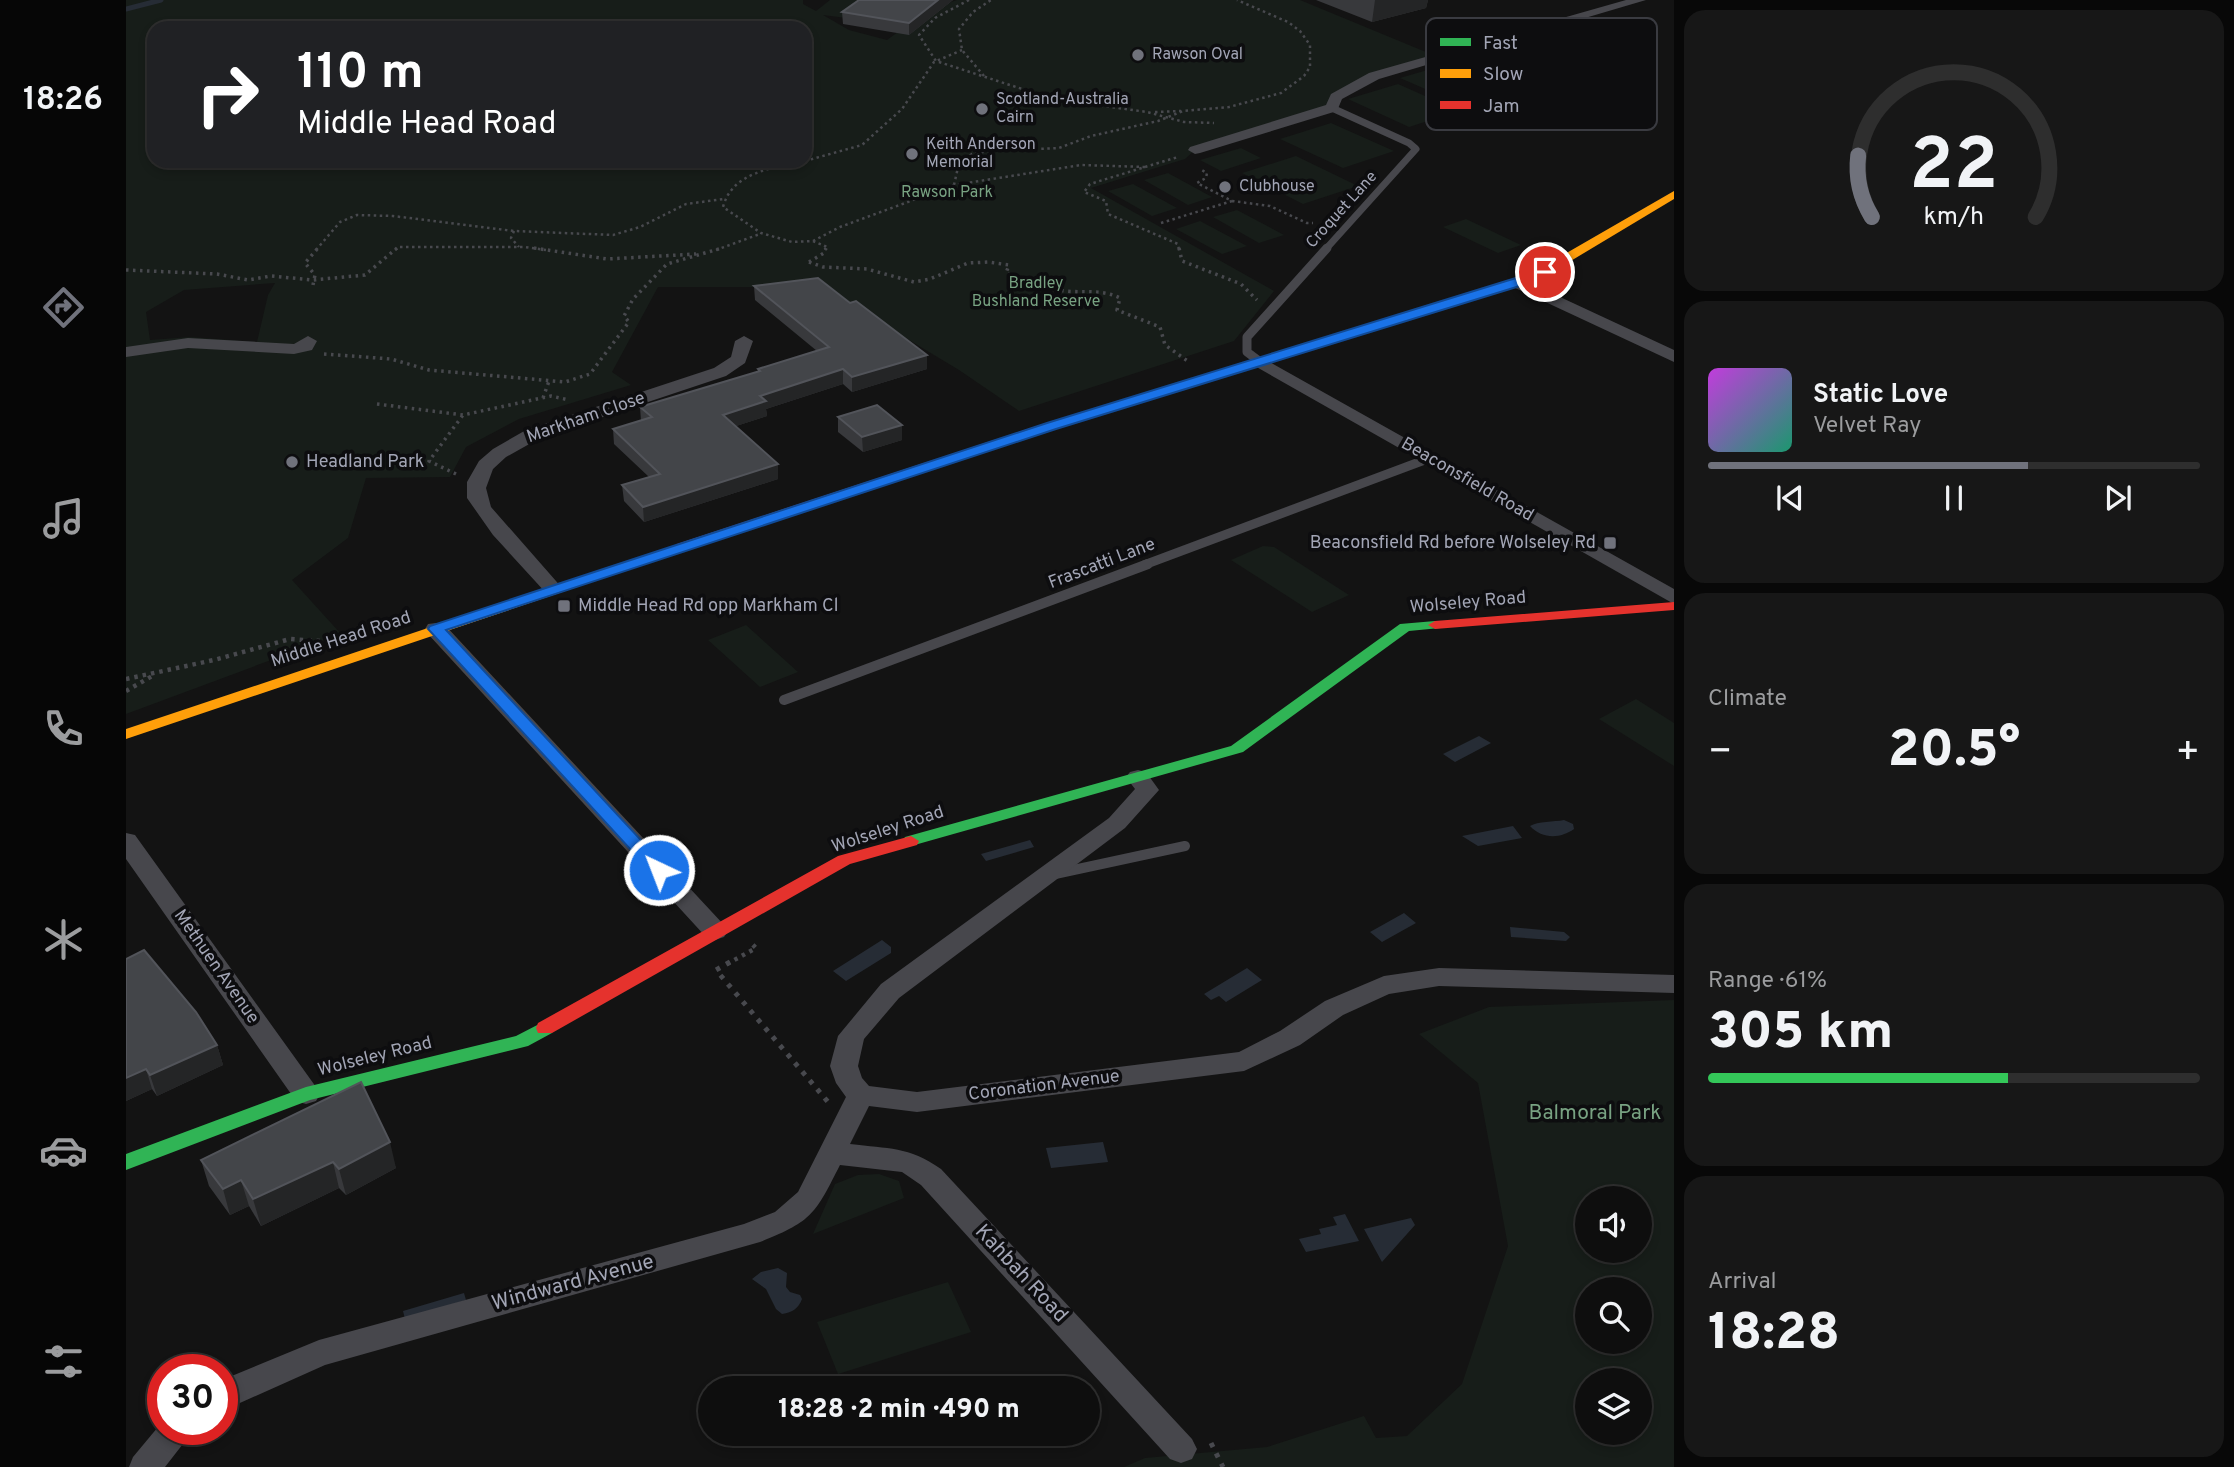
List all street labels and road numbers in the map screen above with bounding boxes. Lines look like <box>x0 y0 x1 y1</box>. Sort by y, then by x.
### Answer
street label: Croquet Lane <box>1302 167 1382 253</box>
street label: Markham Close <box>524 387 648 449</box>
street label: Beaconsfield Road <box>1396 433 1538 527</box>
street label: Frascatti Lane <box>1045 533 1159 595</box>
street label: Wolseley Road <box>1409 586 1527 620</box>
street label: Middle Head Road <box>268 607 414 673</box>
street label: Wolseley Road <box>829 801 947 859</box>
street label: Methuen Avenue <box>168 905 264 1029</box>
street label: Wolseley Road <box>315 1032 435 1082</box>
street label: Coronation Avenue <box>967 1065 1121 1107</box>
street label: Kahbah Road <box>969 1219 1073 1329</box>
street label: Windward Avenue <box>489 1248 657 1318</box>

